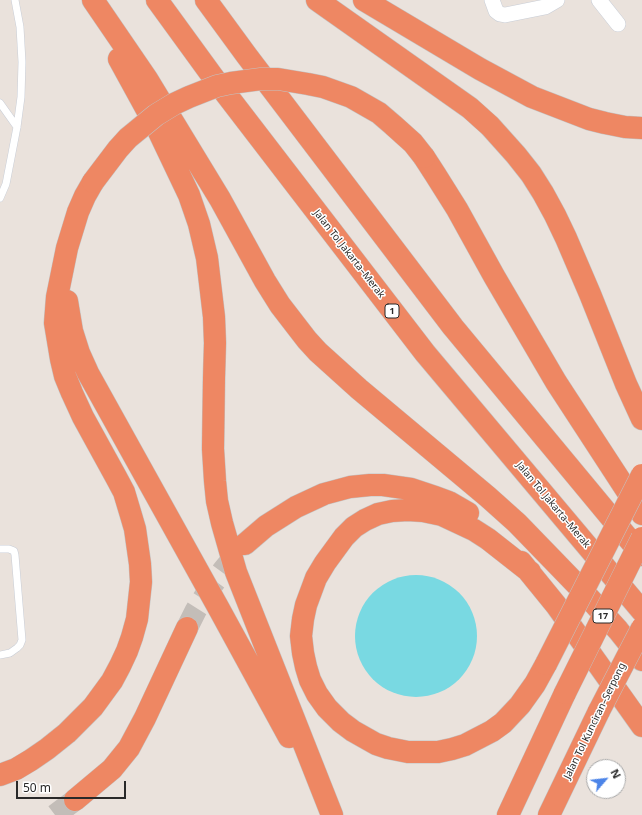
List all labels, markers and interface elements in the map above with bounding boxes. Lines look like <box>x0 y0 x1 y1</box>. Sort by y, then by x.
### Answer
street label: Jalan Tol Jakarta–Merak <box>311 208 387 300</box>
road number: 1 <box>385 304 399 318</box>
street label: Jalan Tol Jakarta–Merak <box>513 460 593 550</box>
road number: 17 <box>593 609 613 623</box>
street label: Jalan Tol Kunciran–Serpong <box>562 661 628 781</box>
north arrow <box>586 759 626 799</box>
text: N <box>607 766 625 781</box>
scale bar <box>18 773 128 799</box>
text: 50 m <box>23 779 51 796</box>

